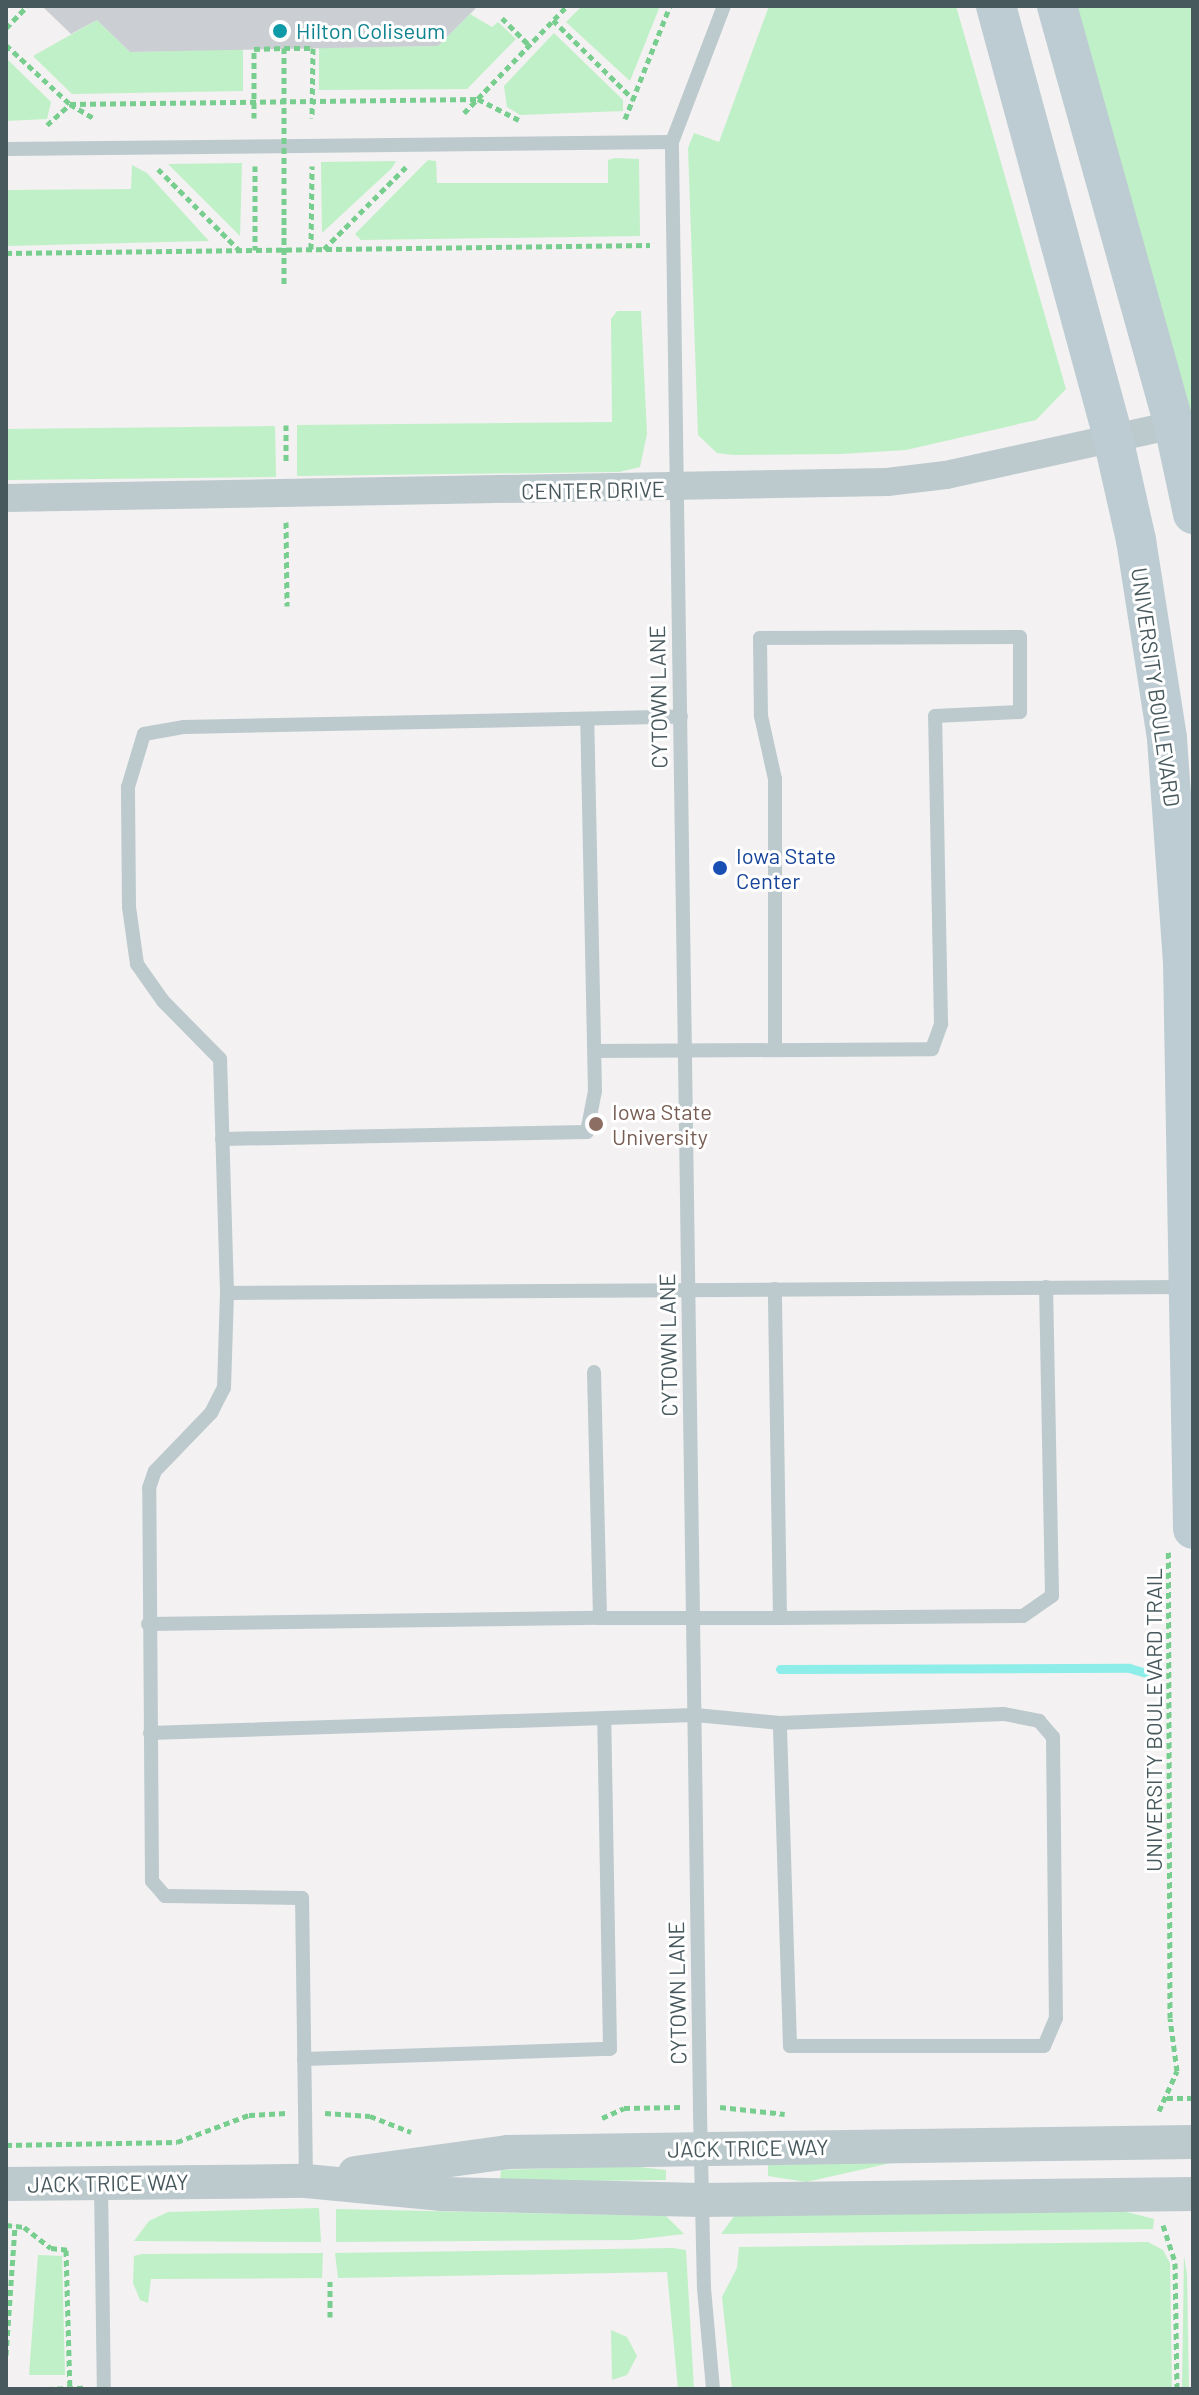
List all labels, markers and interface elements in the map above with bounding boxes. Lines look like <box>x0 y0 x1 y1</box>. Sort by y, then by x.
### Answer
place label: Hilton Coliseum <box>296 18 445 44</box>
marker: Hilton Coliseum <box>271 22 289 40</box>
street label: CENTER DRIVE <box>521 476 665 504</box>
street label: UNIVERSITY BOULEVARD <box>1126 566 1186 808</box>
street label: CYTOWN LANE <box>644 625 672 769</box>
place label: Iowa State Center <box>736 842 836 894</box>
marker: Iowa State Center <box>711 859 729 877</box>
place label: Iowa State University <box>612 1098 712 1150</box>
marker: Iowa State University <box>587 1115 605 1133</box>
street label: CYTOWN LANE <box>654 1273 682 1417</box>
street label: UNIVERSITY BOULEVARD TRAIL <box>1141 1568 1167 1872</box>
street label: CYTOWN LANE <box>663 1921 691 2065</box>
street label: JACK TRICE WAY <box>667 2133 829 2163</box>
street label: JACK TRICE WAY <box>27 2168 189 2198</box>

